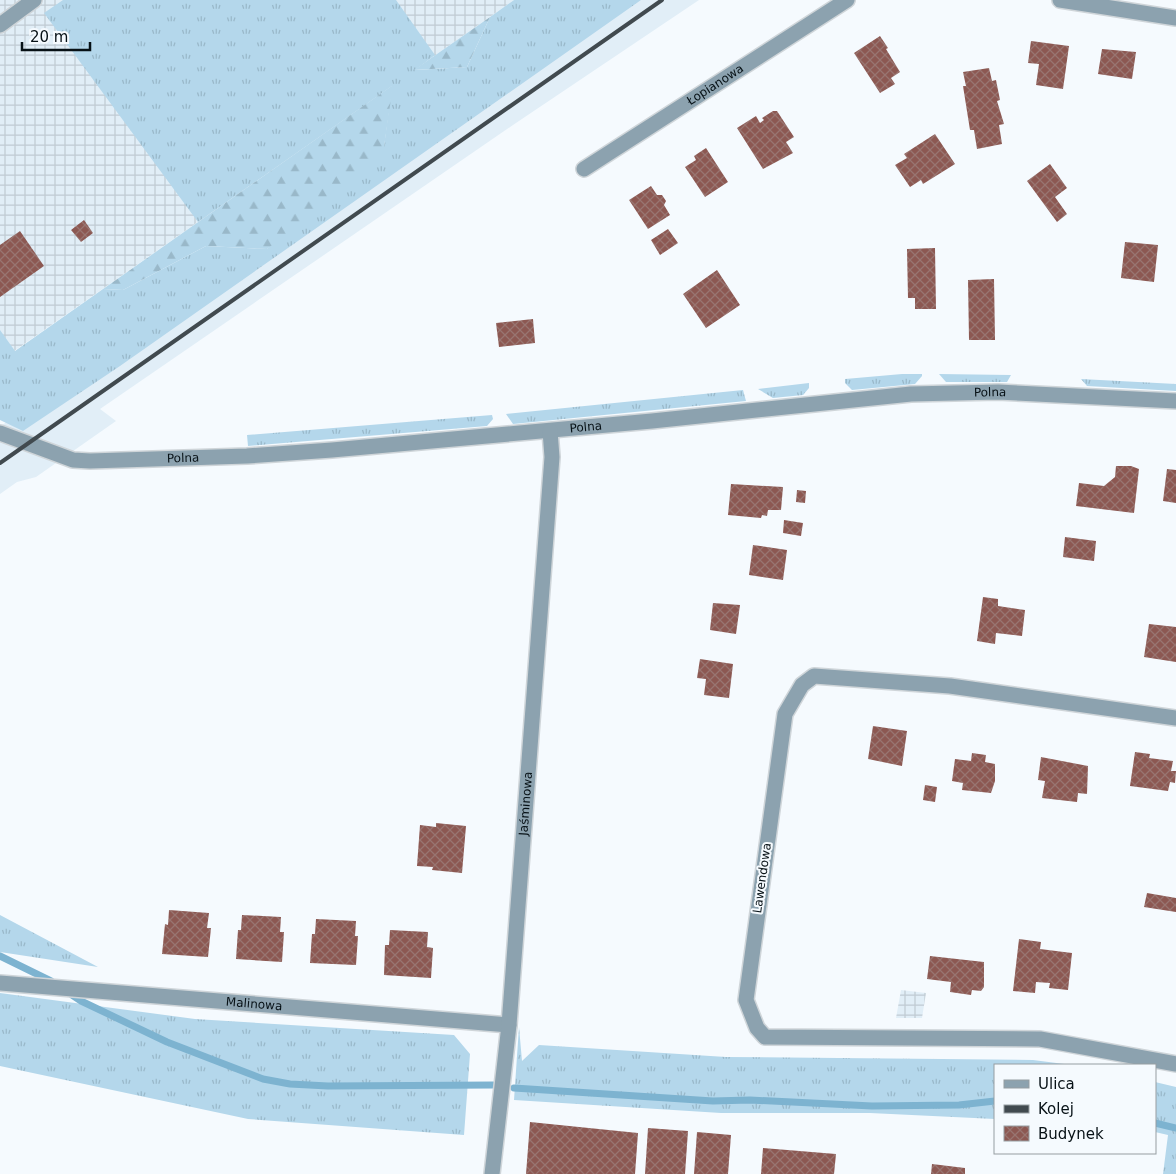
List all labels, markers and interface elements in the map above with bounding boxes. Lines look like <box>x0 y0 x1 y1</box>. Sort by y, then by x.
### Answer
scale bar <box>22 20 90 52</box>
text: 20 m <box>30 28 68 46</box>
street label: Łopianowa <box>683 61 746 109</box>
street label: Polna <box>974 385 1007 400</box>
street label: Polna <box>569 419 603 435</box>
street label: Polna <box>167 451 200 466</box>
street label: Jaśminowa <box>516 771 535 837</box>
street label: Lawendowa <box>750 842 774 914</box>
street label: Malinowa <box>225 995 283 1013</box>
legend <box>994 1064 1156 1154</box>
text: Ulica <box>1038 1075 1075 1093</box>
text: Kolej <box>1038 1100 1074 1118</box>
text: Budynek <box>1038 1125 1104 1143</box>

